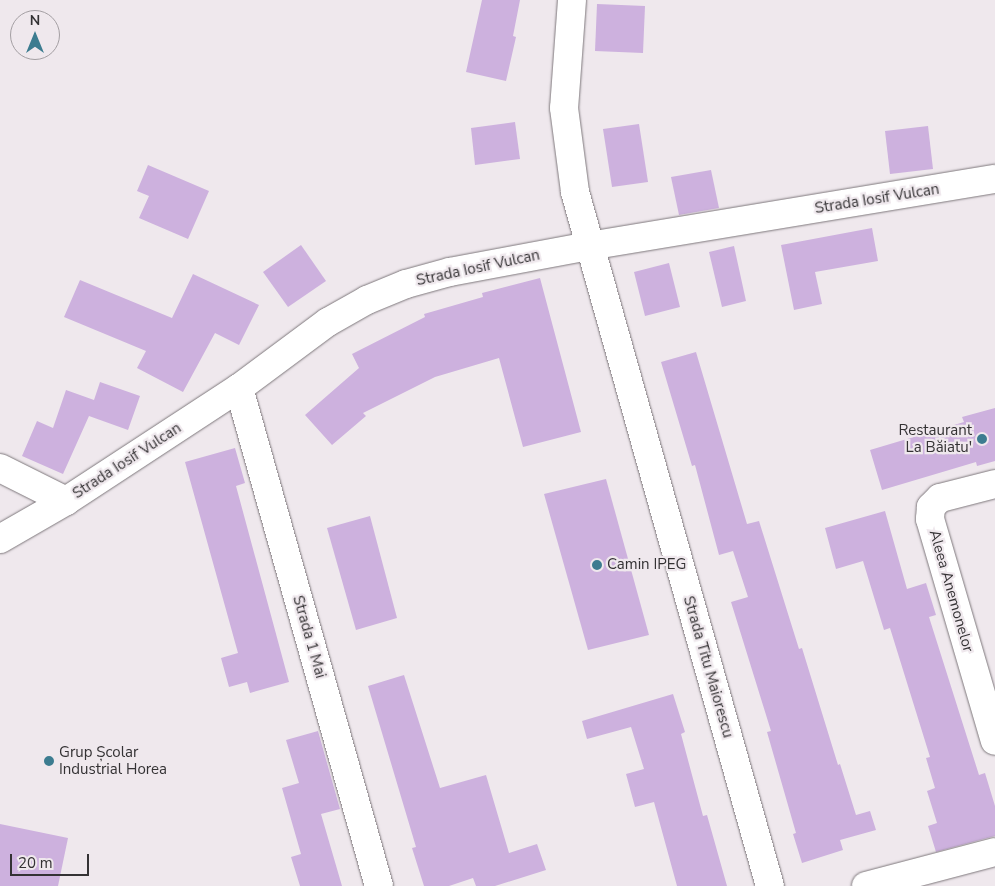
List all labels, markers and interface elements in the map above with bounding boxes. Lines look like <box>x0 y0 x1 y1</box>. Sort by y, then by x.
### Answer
north arrow <box>10 10 60 60</box>
text: N <box>30 11 40 30</box>
street label: Strada Iosif Vulcan <box>814 180 940 218</box>
street label: Strada Iosif Vulcan <box>415 246 541 290</box>
street label: Strada Iosif Vulcan <box>69 419 185 503</box>
place label: Restaurant La Băiatu' <box>898 421 972 456</box>
marker: Restaurant La Băiatu' <box>976 433 988 445</box>
street label: Aleea Anemonelor <box>925 528 977 654</box>
place label: Camin IPEG <box>607 556 686 574</box>
marker: Camin IPEG <box>591 559 603 571</box>
street label: Strada 1 Mai <box>289 593 329 681</box>
street label: Strada Titu Maiorescu <box>679 594 737 740</box>
place label: Grup Școlar Industrial Horea <box>59 743 167 778</box>
marker: Grup Școlar Industrial Horea <box>43 755 55 767</box>
scale bar <box>12 844 91 876</box>
text: 20 m <box>18 853 53 873</box>

